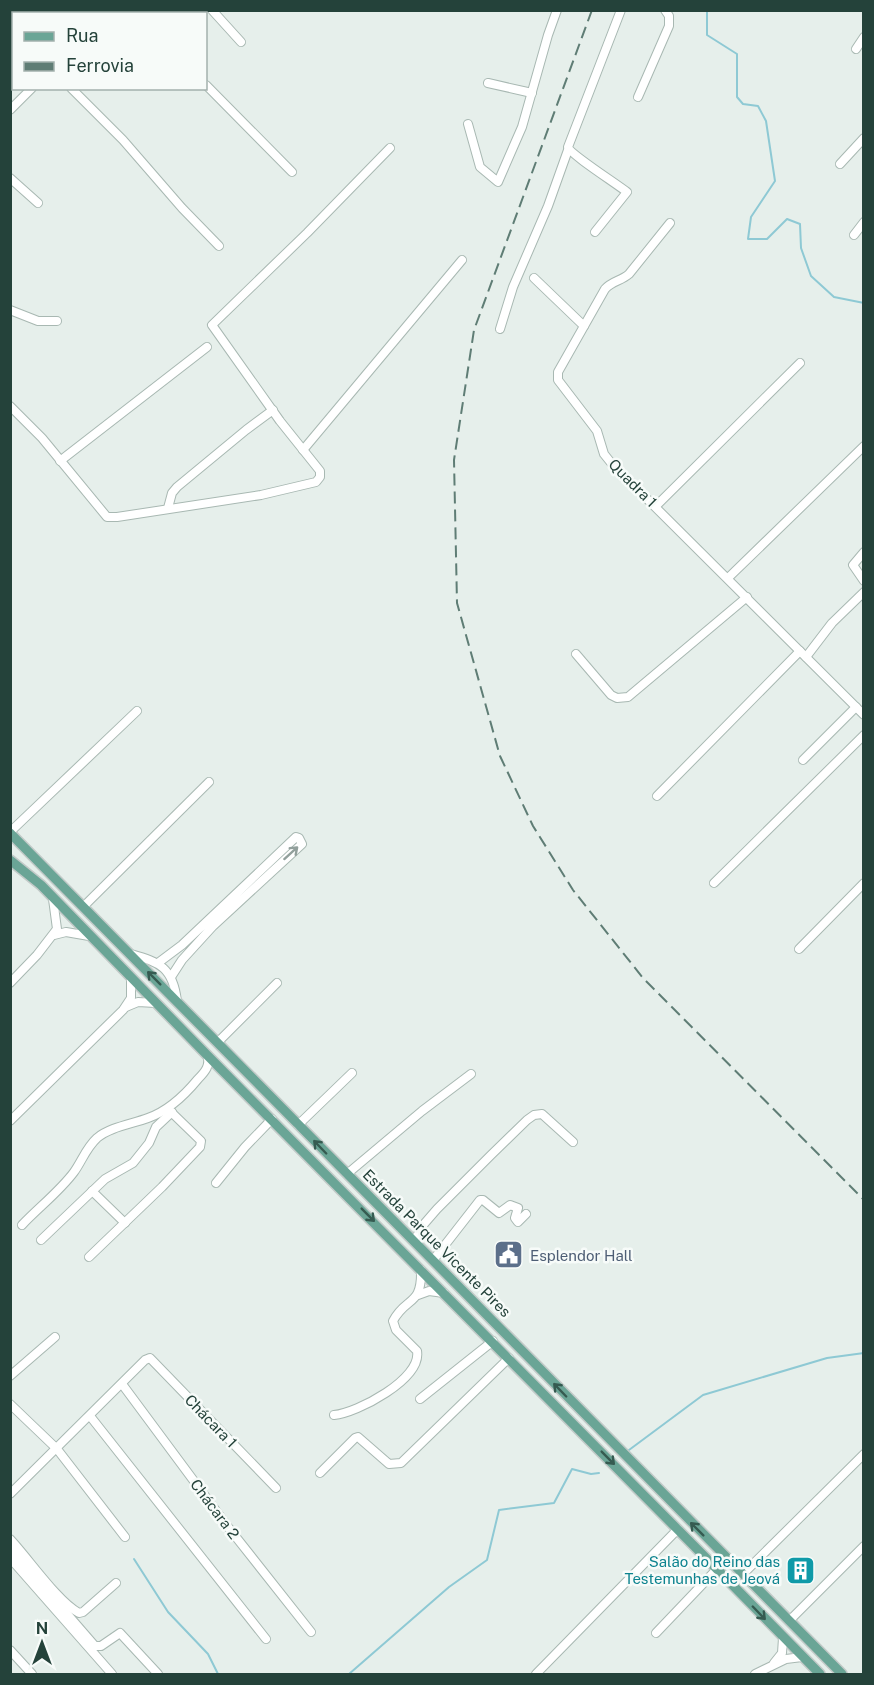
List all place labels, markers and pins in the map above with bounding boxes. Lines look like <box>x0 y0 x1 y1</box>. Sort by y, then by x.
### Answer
public building icon: Esplendor Hall <box>493 1239 525 1271</box>
place label: Esplendor Hall <box>530 1247 633 1264</box>
place label: Salão do Reino das Testemunhas de Jeová <box>625 1553 780 1587</box>
building icon: Salão do Reino das Testemunhas de Jeová <box>785 1554 817 1586</box>

